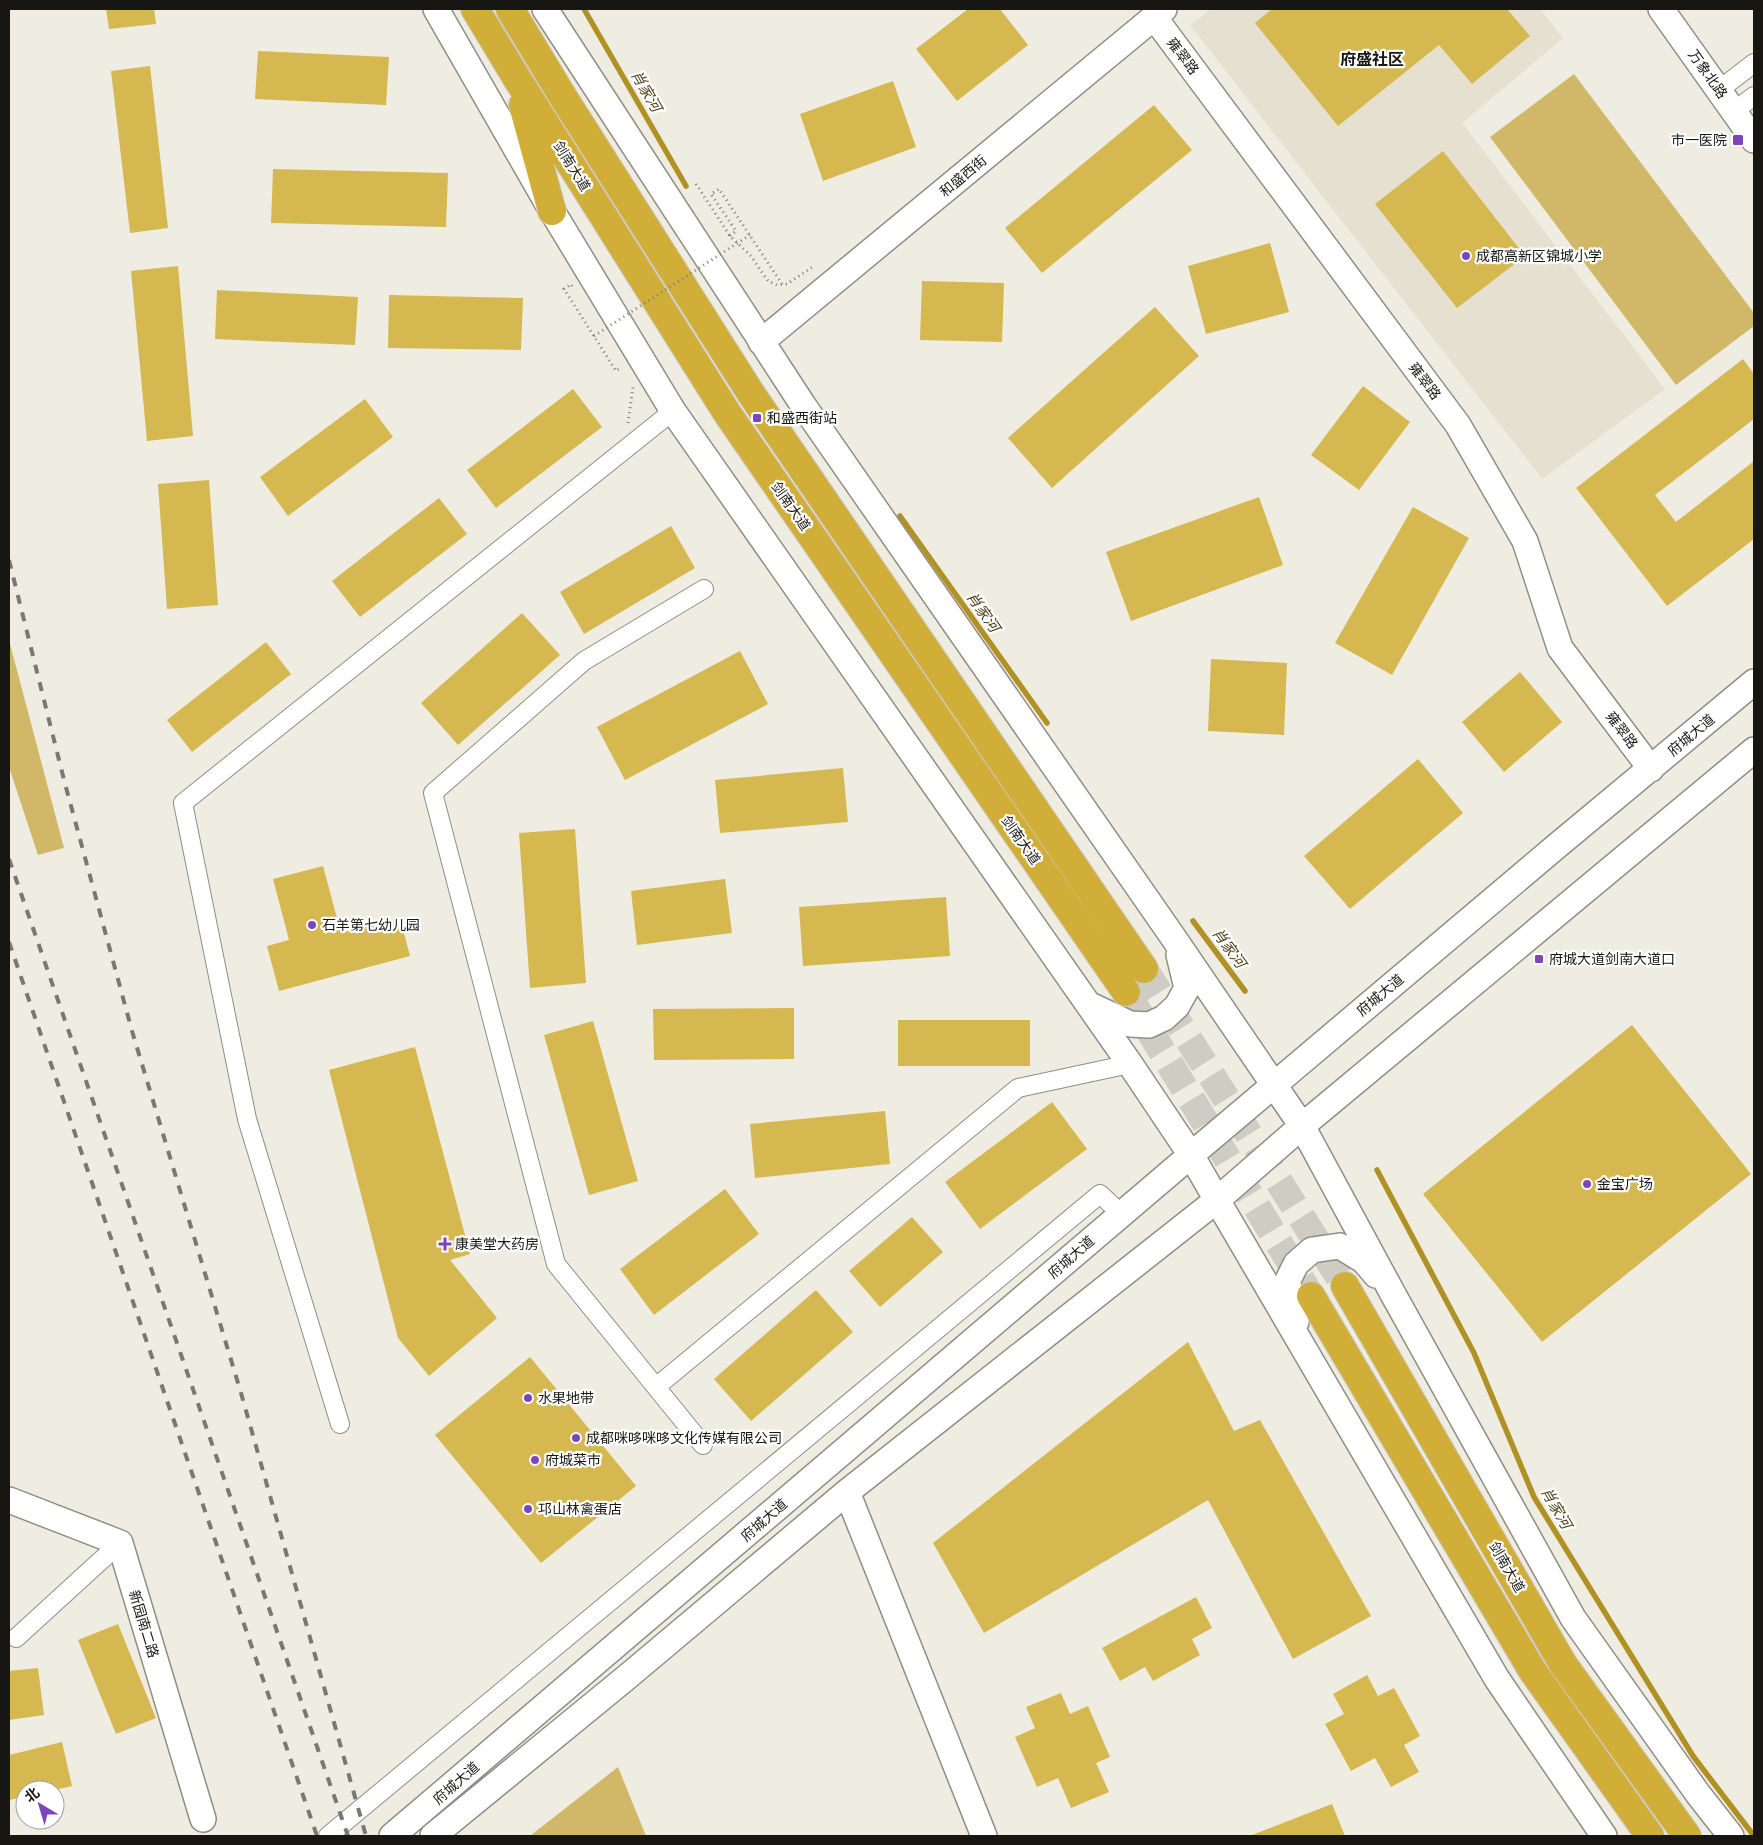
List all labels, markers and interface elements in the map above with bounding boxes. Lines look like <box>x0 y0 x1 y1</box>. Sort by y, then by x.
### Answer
street label: 雍翠路 <box>1164 34 1202 78</box>
street label: 万象北路 <box>1685 46 1731 102</box>
district label: 府盛社区 <box>1340 50 1404 69</box>
water label: 肖家河 <box>627 67 667 118</box>
place label: 市一医院 <box>1671 132 1727 148</box>
marker: 市一医院 <box>1731 133 1745 147</box>
street label: 剑南大道 <box>550 138 594 194</box>
street label: 和盛西街 <box>936 152 990 200</box>
place label: 成都高新区锦城小学 <box>1476 248 1602 264</box>
marker: 成都高新区锦城小学 <box>1460 250 1472 262</box>
street label: 雍翠路 <box>1406 359 1444 403</box>
place label: 和盛西街站 <box>767 410 837 426</box>
marker: 和盛西街站 <box>751 412 763 424</box>
street label: 剑南大道 <box>768 478 814 534</box>
water label: 肖家河 <box>963 588 1005 638</box>
street label: 雍翠路 <box>1603 708 1641 752</box>
street label: 府城大道 <box>1664 711 1718 759</box>
street label: 剑南大道 <box>998 812 1044 868</box>
place label: 石羊第七幼儿园 <box>322 917 420 933</box>
marker: 石羊第七幼儿园 <box>306 919 318 931</box>
water label: 肖家河 <box>1208 925 1251 974</box>
place label: 府城大道剑南大道口 <box>1549 951 1675 967</box>
marker: 府城大道剑南大道口 <box>1533 953 1545 965</box>
street label: 府城大道 <box>1353 971 1407 1019</box>
place label: 金宝广场 <box>1597 1176 1653 1192</box>
marker: 金宝广场 <box>1581 1178 1593 1190</box>
street label: 府城大道 <box>1045 1233 1097 1281</box>
place label: 康美堂大药房 <box>455 1236 539 1252</box>
marker: 康美堂大药房 <box>439 1238 451 1250</box>
place label: 水果地带 <box>538 1390 594 1406</box>
marker: 水果地带 <box>522 1392 534 1404</box>
place label: 成都咪哆咪哆文化传媒有限公司 <box>586 1430 782 1446</box>
marker: 成都咪哆咪哆文化传媒有限公司 <box>570 1432 582 1444</box>
place label: 府城菜市 <box>545 1452 601 1468</box>
marker: 府城菜市 <box>529 1454 541 1466</box>
water label: 肖家河 <box>1537 1484 1577 1535</box>
street label: 府城大道 <box>738 1496 790 1544</box>
place label: 邛山林禽蛋店 <box>538 1501 622 1517</box>
marker: 邛山林禽蛋店 <box>522 1503 534 1515</box>
street label: 剑南大道 <box>1486 1539 1528 1595</box>
street label: 新园南二路 <box>126 1588 162 1660</box>
street label: 府城大道 <box>430 1759 482 1807</box>
north arrow <box>15 1780 65 1830</box>
text: 北 <box>22 1784 42 1805</box>

